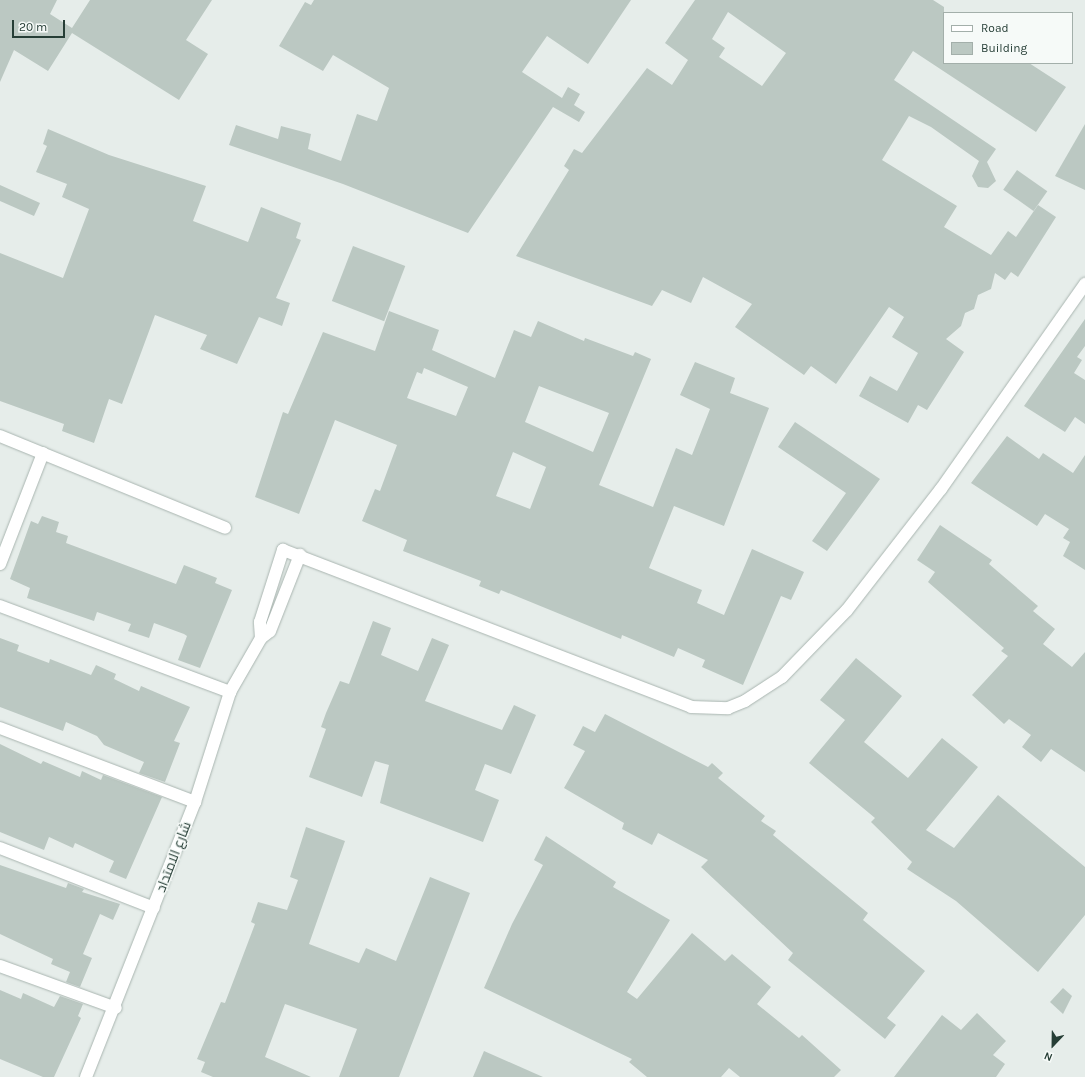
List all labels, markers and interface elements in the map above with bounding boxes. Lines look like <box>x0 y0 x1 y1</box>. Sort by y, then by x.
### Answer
scale bar <box>14 12 67 38</box>
legend <box>943 12 1073 64</box>
text: 20 m <box>19 20 47 34</box>
text: Road <box>981 21 1009 35</box>
text: Building <box>981 41 1027 55</box>
street label: شارع الامتداد <box>153 819 195 895</box>
north arrow <box>1033 1025 1073 1065</box>
text: N <box>1042 1049 1054 1064</box>

